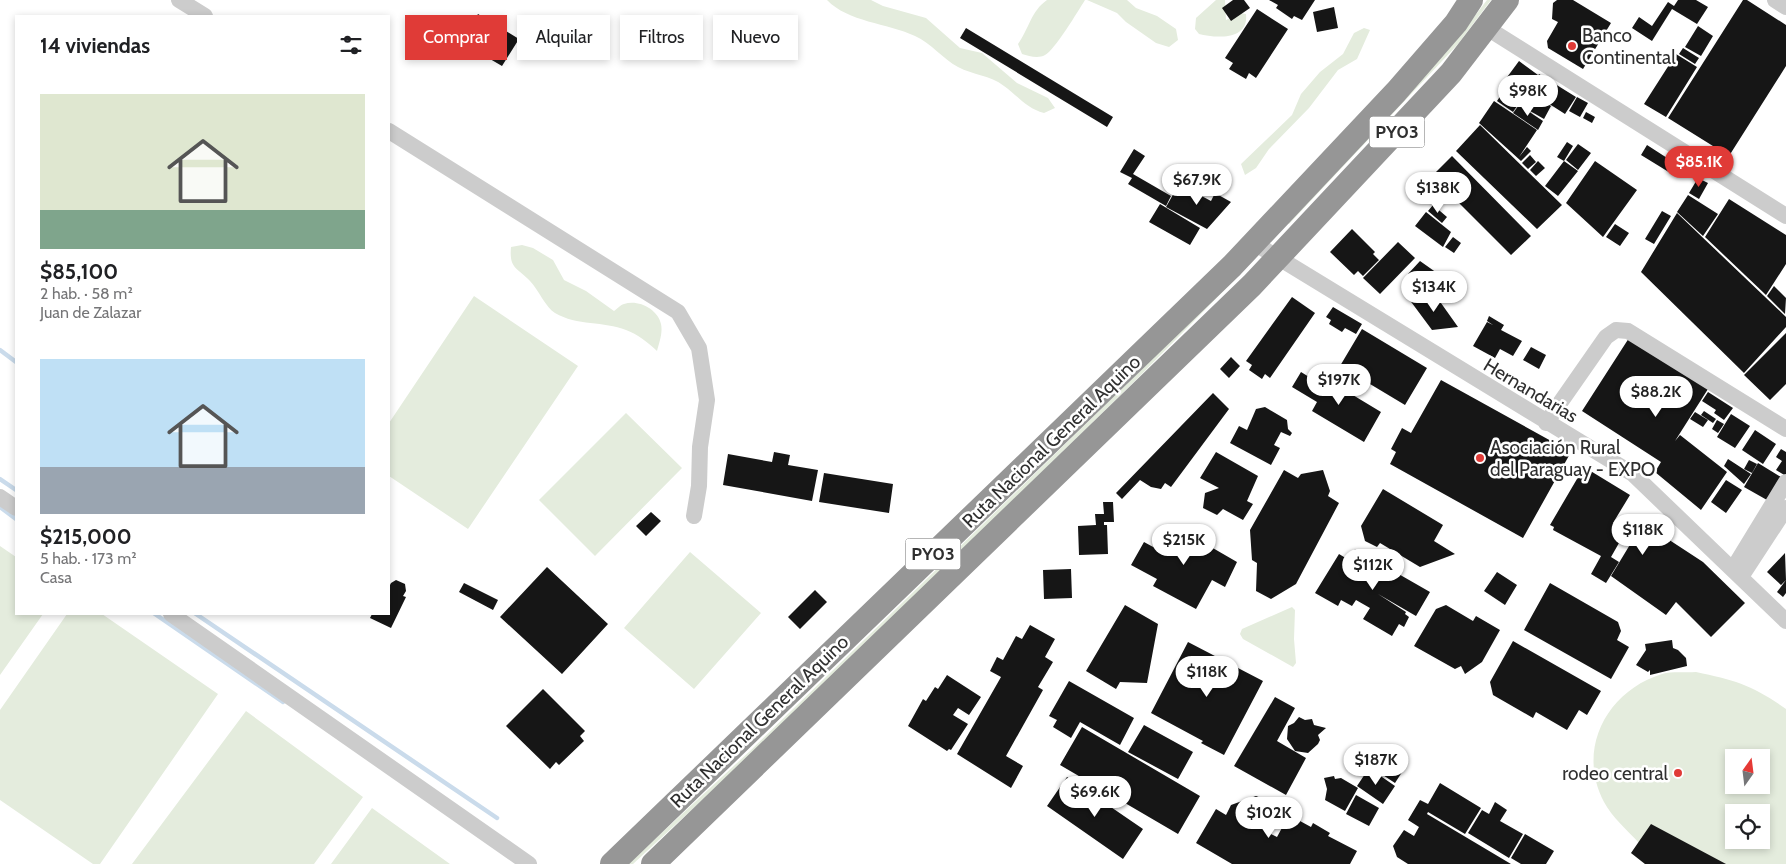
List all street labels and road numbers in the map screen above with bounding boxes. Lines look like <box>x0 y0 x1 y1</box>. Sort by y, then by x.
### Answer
road number: PY03 <box>1370 116 1424 148</box>
street label: Ruta Nacional General Aquino <box>958 350 1145 532</box>
street label: Hernandarias <box>1479 353 1582 428</box>
road number: PY03 <box>906 538 960 570</box>
street label: Ruta Nacional General Aquino <box>666 630 853 812</box>

